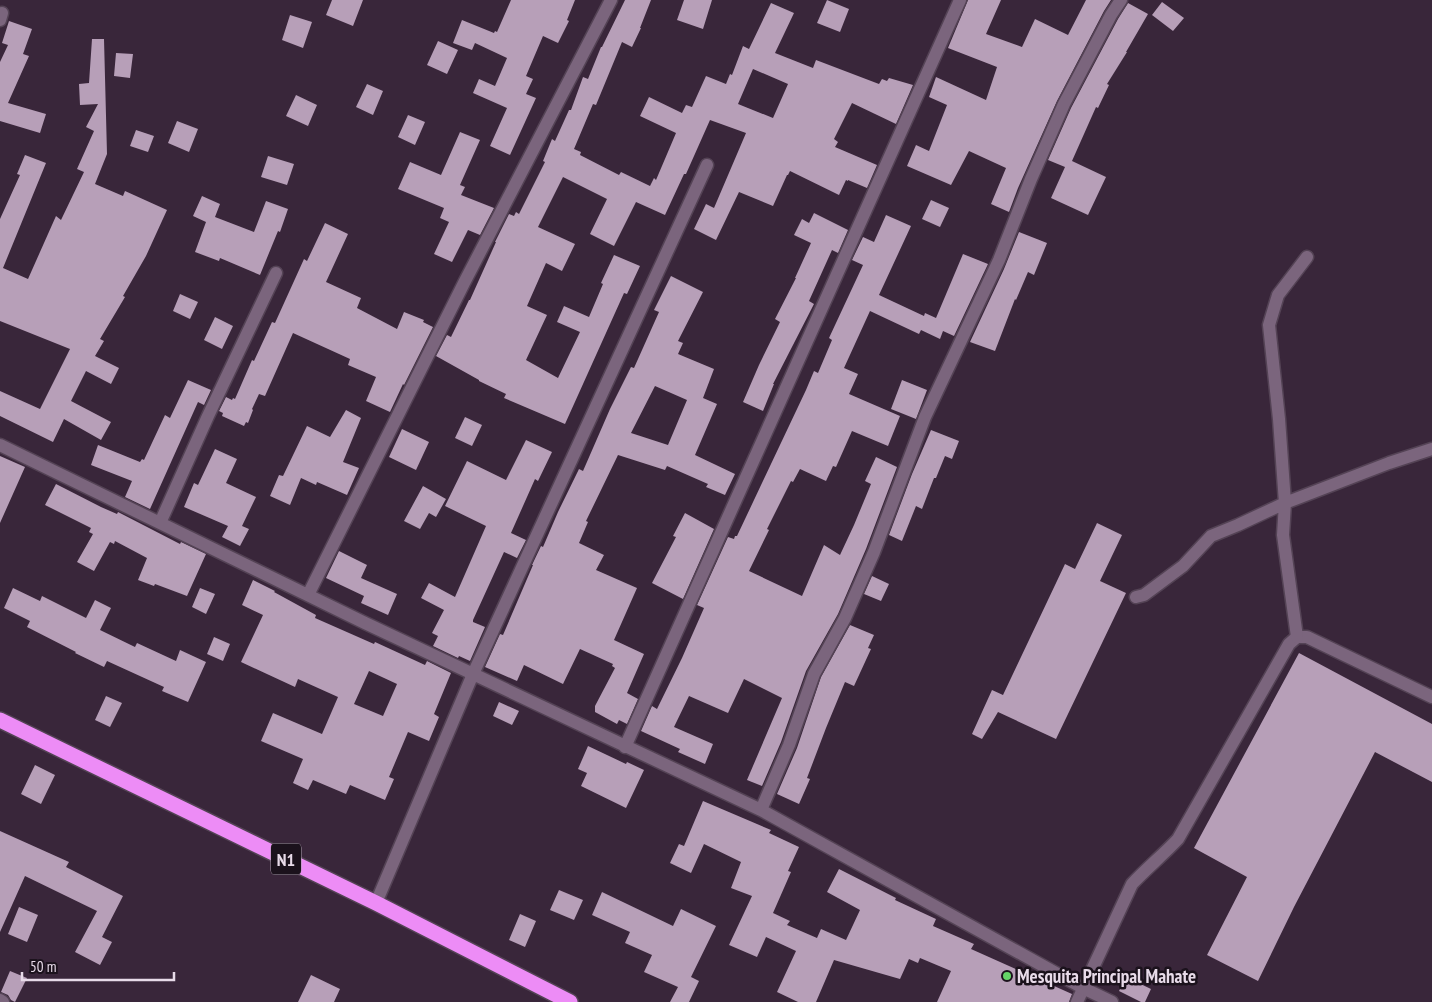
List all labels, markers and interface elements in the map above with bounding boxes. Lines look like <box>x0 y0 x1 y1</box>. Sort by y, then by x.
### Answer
road number: N1 <box>271 844 301 874</box>
scale bar <box>22 950 175 982</box>
text: 50 m <box>30 957 56 976</box>
place label: Mesquita Principal Mahate <box>1017 964 1196 988</box>
marker: Mesquita Principal Mahate <box>1001 970 1013 982</box>

